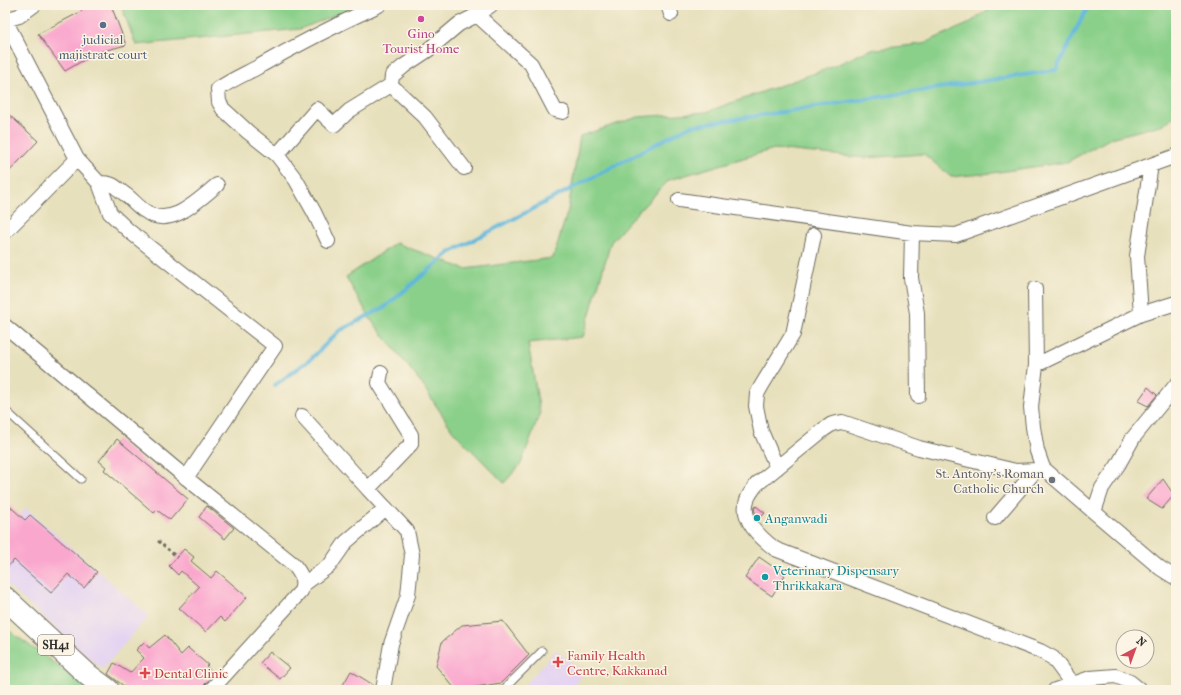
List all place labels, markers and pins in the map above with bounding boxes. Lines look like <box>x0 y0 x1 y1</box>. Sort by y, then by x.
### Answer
marker: Gino Tourist Home <box>416 14 426 24</box>
marker: judicial majistrate court <box>98 20 108 30</box>
place label: Gino Tourist Home <box>383 26 460 56</box>
place label: judicial majistrate court <box>59 32 148 62</box>
place label: St. Antony's Roman Catholic Church <box>936 466 1045 496</box>
marker: St. Antony's Roman Catholic Church <box>1047 475 1057 485</box>
place label: Anganwadi <box>764 511 828 526</box>
marker: Anganwadi <box>752 513 762 523</box>
place label: Veterinary Dispensary Thrikkakara <box>772 563 900 593</box>
marker: Veterinary Dispensary Thrikkakara <box>760 572 770 582</box>
place label: Family Health Centre, Kakkanad <box>567 648 668 678</box>
marker: Family Health Centre, Kakkanad <box>552 656 564 668</box>
place label: Dental Clinic <box>154 666 228 681</box>
marker: Dental Clinic <box>139 667 151 679</box>

